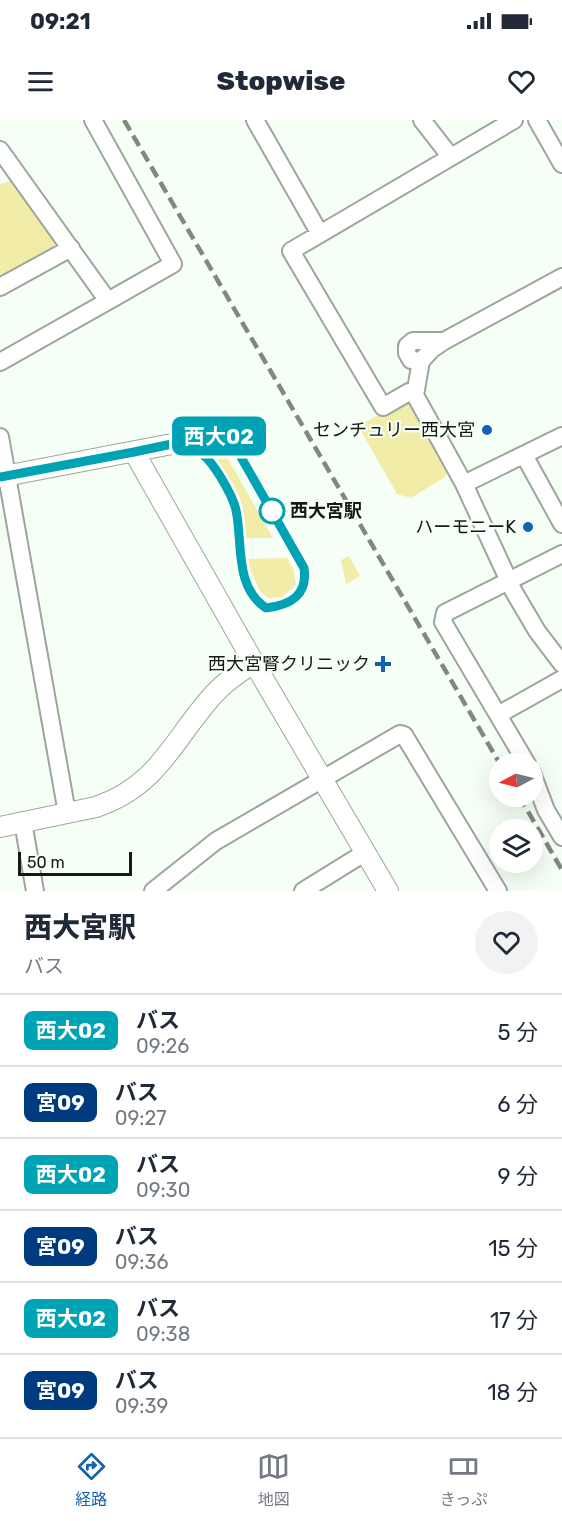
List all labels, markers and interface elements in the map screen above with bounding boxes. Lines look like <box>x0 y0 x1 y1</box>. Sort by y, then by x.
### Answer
text: 09:21 <box>30 8 91 35</box>
icon: menu <box>24 65 57 98</box>
text: Stopwise <box>217 65 345 97</box>
icon: heart <box>505 65 538 98</box>
line badge: 西大02 <box>177 416 261 456</box>
place label: センチュリー西大宮 <box>313 419 475 441</box>
marker: センチュリー西大宮 <box>480 423 494 437</box>
text: 西大02 <box>184 424 254 449</box>
marker: 西大宮駅 <box>259 498 285 524</box>
place label: 西大宮駅 <box>290 500 362 522</box>
place label: ハーモニーK <box>415 516 516 538</box>
marker: ハーモニーK <box>521 520 535 534</box>
place label: 西大宮腎クリニック <box>208 653 370 675</box>
marker: 西大宮腎クリニック <box>374 655 392 673</box>
north arrow <box>489 753 543 807</box>
map controls <box>489 753 543 873</box>
button: layers <box>489 819 543 873</box>
scale bar <box>18 849 132 876</box>
text: 50 m <box>27 853 65 872</box>
text: 西大宮駅 <box>24 911 136 944</box>
button: heart <box>475 911 538 974</box>
text: バス <box>24 954 64 978</box>
text: バス <box>136 1007 180 1034</box>
text: 西大02 <box>36 1018 106 1043</box>
text: 5 分 <box>498 1019 538 1046</box>
text: 09:26 <box>136 1034 189 1058</box>
text: バス <box>115 1079 159 1106</box>
text: 宮09 <box>36 1090 85 1115</box>
text: 6 分 <box>497 1091 538 1118</box>
text: 09:27 <box>115 1106 166 1130</box>
text: バス <box>136 1151 180 1178</box>
text: 西大02 <box>36 1162 106 1187</box>
text: 9 分 <box>498 1163 538 1190</box>
text: 09:30 <box>136 1178 190 1202</box>
text: バス <box>115 1223 159 1250</box>
text: 宮09 <box>36 1234 85 1259</box>
text: 15 分 <box>488 1235 538 1262</box>
text: 09:36 <box>115 1250 169 1274</box>
text: バス <box>136 1295 180 1322</box>
text: 西大02 <box>36 1306 106 1331</box>
text: 17 分 <box>490 1307 538 1334</box>
text: 09:38 <box>136 1322 190 1346</box>
text: バス <box>115 1367 159 1394</box>
text: 宮09 <box>36 1378 85 1403</box>
text: 18 分 <box>487 1379 538 1406</box>
text: 09:39 <box>115 1394 168 1418</box>
tab: 経路 <box>75 1450 108 1510</box>
tab: 地図 <box>257 1450 290 1510</box>
tab: きっぷ <box>440 1450 487 1510</box>

